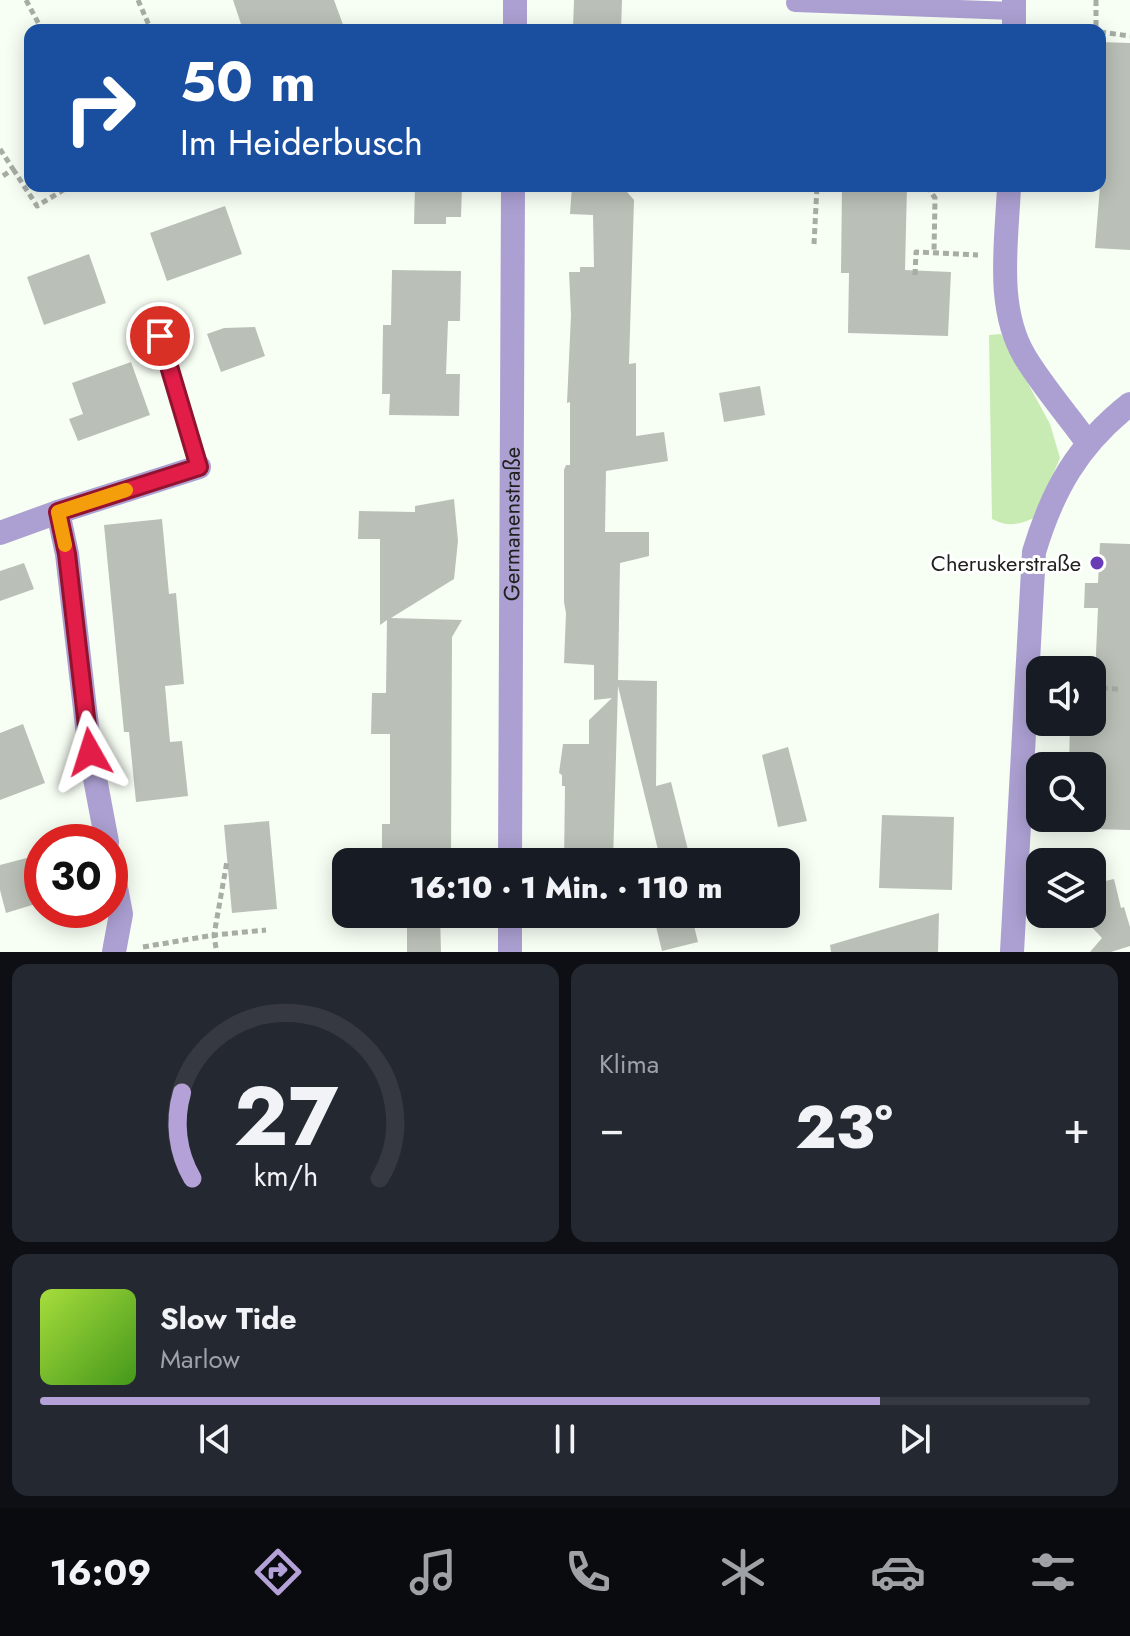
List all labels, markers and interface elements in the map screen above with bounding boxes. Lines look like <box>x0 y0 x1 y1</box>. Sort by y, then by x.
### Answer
text: 50 m <box>180 41 316 122</box>
icon: right <box>48 56 152 160</box>
text: Im Heiderbusch <box>180 116 423 168</box>
pin <box>126 302 194 370</box>
icon: arrive <box>138 314 182 358</box>
street label: Germanenstraße <box>495 447 528 601</box>
place label: Cheruskerstraße <box>931 547 1081 579</box>
marker: Cheruskerstraße <box>1088 554 1106 572</box>
map controls <box>1026 656 1106 928</box>
button: sound <box>1026 656 1106 736</box>
position arrow <box>48 710 132 794</box>
button: search <box>1026 752 1106 832</box>
speed limit sign: 30 <box>24 824 128 928</box>
button: layers <box>1026 848 1106 928</box>
text: 16:10 · 1 Min. · 110 m <box>410 866 722 909</box>
text: Klima <box>599 1045 659 1083</box>
text: 27 <box>233 1056 338 1176</box>
text: 23° <box>795 1084 893 1171</box>
text: − <box>599 1096 625 1160</box>
text: + <box>1063 1096 1090 1160</box>
text: km/h <box>253 1155 318 1197</box>
text: Slow Tide <box>160 1297 297 1340</box>
text: Marlow <box>160 1340 240 1378</box>
icon: previous <box>193 1417 237 1461</box>
icon: pause <box>543 1417 587 1461</box>
icon: next <box>893 1417 937 1461</box>
icon: directions <box>250 1544 306 1600</box>
icon: music <box>405 1544 461 1600</box>
icon: phone <box>560 1544 616 1600</box>
icon: climate <box>715 1544 771 1600</box>
icon: car <box>870 1544 926 1600</box>
icon: filters <box>1025 1544 1081 1600</box>
text: 16:09 <box>49 1546 151 1598</box>

